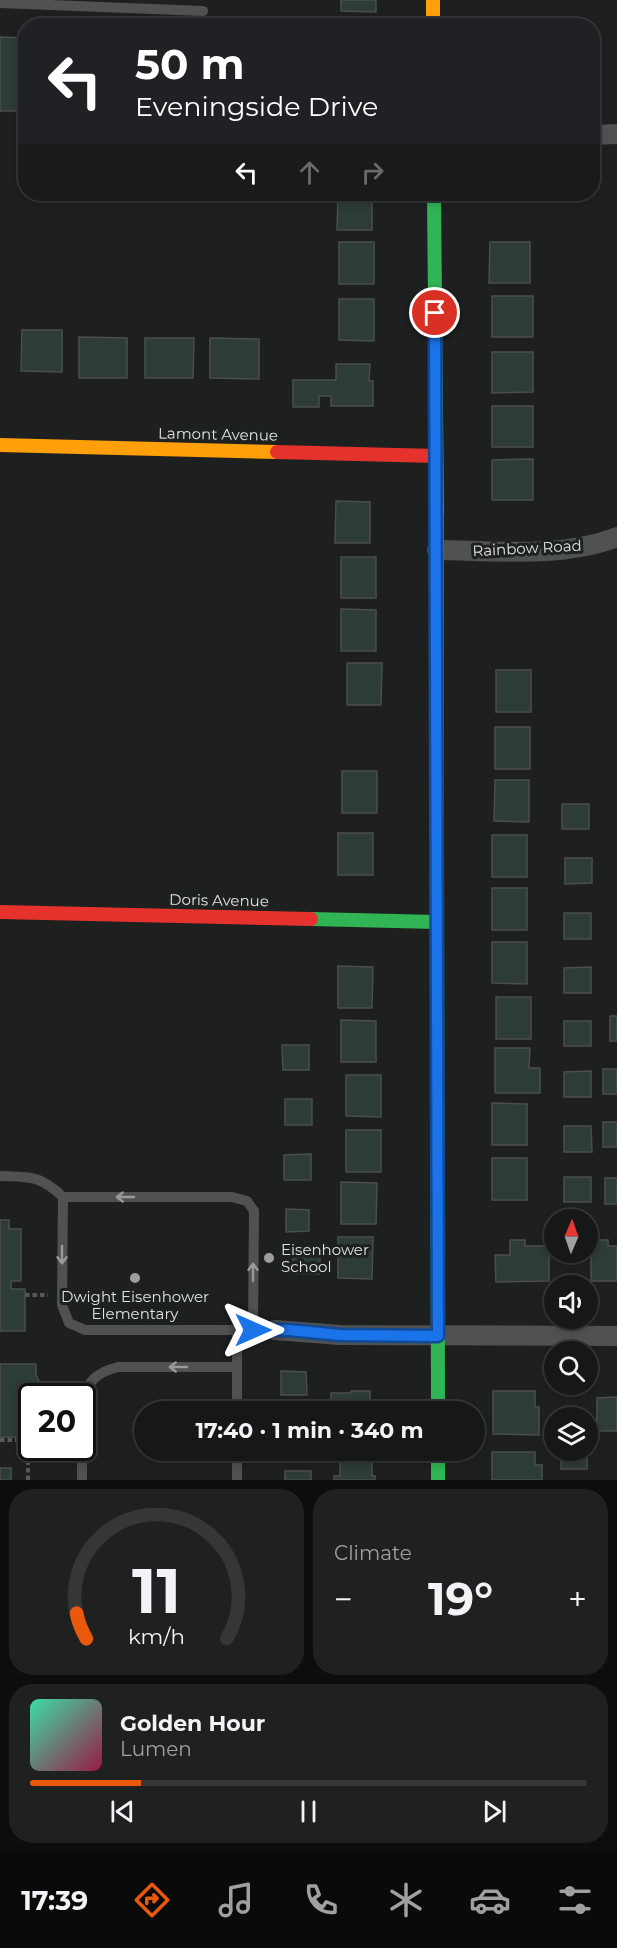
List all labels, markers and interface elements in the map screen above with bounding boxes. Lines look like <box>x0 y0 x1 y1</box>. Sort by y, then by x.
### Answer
text: 50 m <box>135 38 244 90</box>
icon: left <box>36 42 114 120</box>
text: Eveningside Drive <box>135 90 378 123</box>
icon: left <box>230 156 263 189</box>
icon: ahead <box>293 156 326 189</box>
icon: right <box>356 156 389 189</box>
pin <box>409 287 460 338</box>
icon: arrive <box>418 296 451 329</box>
street label: Lamont Avenue <box>158 423 278 445</box>
street label: Rainbow Road <box>472 536 582 560</box>
street label: Doris Avenue <box>169 890 269 910</box>
one-way arrow <box>116 1191 136 1203</box>
north arrow <box>544 1209 598 1263</box>
map controls <box>544 1209 598 1461</box>
place label: Eisenhower School <box>281 1240 369 1276</box>
one-way arrow <box>56 1245 68 1265</box>
marker: Eisenhower School <box>262 1251 276 1265</box>
one-way arrow <box>247 1262 259 1282</box>
marker: Dwight Eisenhower Elementary <box>128 1271 142 1285</box>
button: sound <box>544 1275 598 1329</box>
place label: Dwight Eisenhower Elementary <box>61 1287 209 1323</box>
position arrow <box>221 1298 285 1362</box>
button: search <box>544 1341 598 1395</box>
one-way arrow <box>169 1361 189 1373</box>
speed limit sign: 20 <box>18 1383 96 1461</box>
button: layers <box>544 1407 598 1461</box>
text: 17:40 · 1 min · 340 m <box>195 1417 424 1444</box>
text: Climate <box>334 1541 412 1565</box>
text: 11 <box>132 1553 181 1629</box>
text: 19° <box>428 1571 493 1626</box>
text: − <box>334 1579 353 1619</box>
text: + <box>568 1579 587 1619</box>
text: km/h <box>128 1623 185 1649</box>
text: Golden Hour <box>120 1710 265 1737</box>
text: Lumen <box>120 1737 192 1761</box>
icon: previous <box>106 1795 139 1828</box>
icon: pause <box>292 1795 325 1828</box>
icon: next <box>478 1795 511 1828</box>
icon: directions <box>131 1879 173 1921</box>
icon: music <box>215 1879 257 1921</box>
icon: phone <box>300 1879 342 1921</box>
icon: climate <box>385 1879 427 1921</box>
icon: car <box>469 1879 511 1921</box>
icon: filters <box>554 1879 596 1921</box>
text: 17:39 <box>21 1884 88 1917</box>

